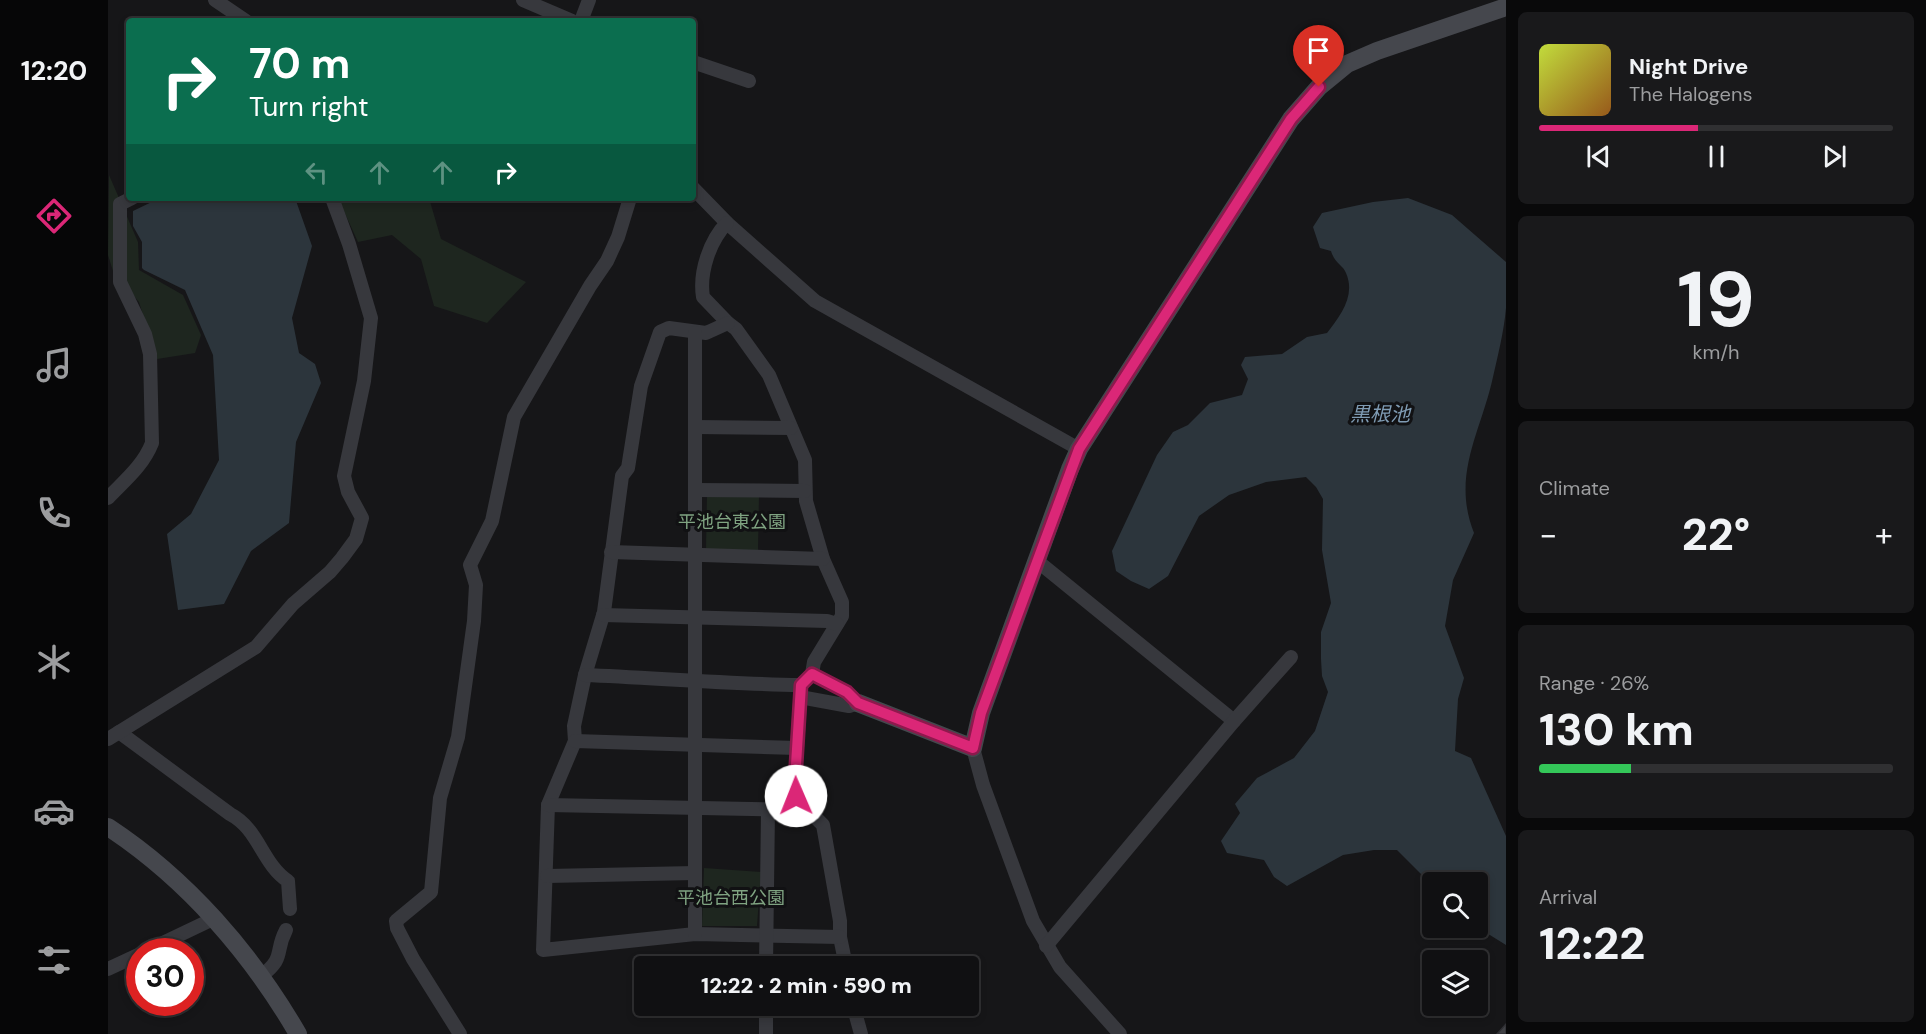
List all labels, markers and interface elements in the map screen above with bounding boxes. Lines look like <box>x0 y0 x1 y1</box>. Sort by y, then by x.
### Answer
pin <box>1293 25 1344 87</box>
icon: arrive <box>1302 34 1335 67</box>
text: 70 m <box>249 36 350 91</box>
icon: right <box>150 42 228 120</box>
text: Night Drive <box>1629 52 1748 81</box>
text: 12:20 <box>21 53 87 88</box>
text: The Halogens <box>1629 81 1752 107</box>
text: Turn right <box>249 89 369 124</box>
icon: previous <box>1582 140 1615 173</box>
icon: pause <box>1700 140 1733 173</box>
icon: next <box>1818 140 1851 173</box>
icon: left <box>300 156 333 189</box>
icon: ahead <box>363 156 396 189</box>
icon: ahead <box>426 156 459 189</box>
icon: right <box>489 156 522 189</box>
icon: directions <box>33 195 75 237</box>
text: 19 <box>1677 249 1755 350</box>
text: km/h <box>1692 339 1740 365</box>
icon: music <box>33 344 75 386</box>
water label: 黒根池 <box>1350 401 1412 427</box>
text: Climate <box>1539 475 1610 501</box>
icon: phone <box>33 492 75 534</box>
text: 22° <box>1682 505 1750 564</box>
park label: 平池台東公園 <box>678 510 786 534</box>
text: − <box>1539 513 1557 556</box>
text: + <box>1875 513 1893 556</box>
icon: climate <box>33 641 75 683</box>
text: Range · 26% <box>1539 670 1649 696</box>
text: 130 km <box>1539 700 1694 759</box>
position arrow <box>764 764 828 828</box>
icon: car <box>33 790 75 832</box>
map controls <box>1422 872 1488 1016</box>
button: search <box>1422 872 1488 938</box>
text: Arrival <box>1539 884 1597 910</box>
park label: 平池台西公園 <box>677 886 785 910</box>
text: 12:22 <box>1539 914 1645 973</box>
speed limit sign: 30 <box>126 938 204 1016</box>
icon: filters <box>33 939 75 981</box>
button: layers <box>1422 950 1488 1016</box>
text: 12:22 · 2 min · 590 m <box>701 971 912 1000</box>

